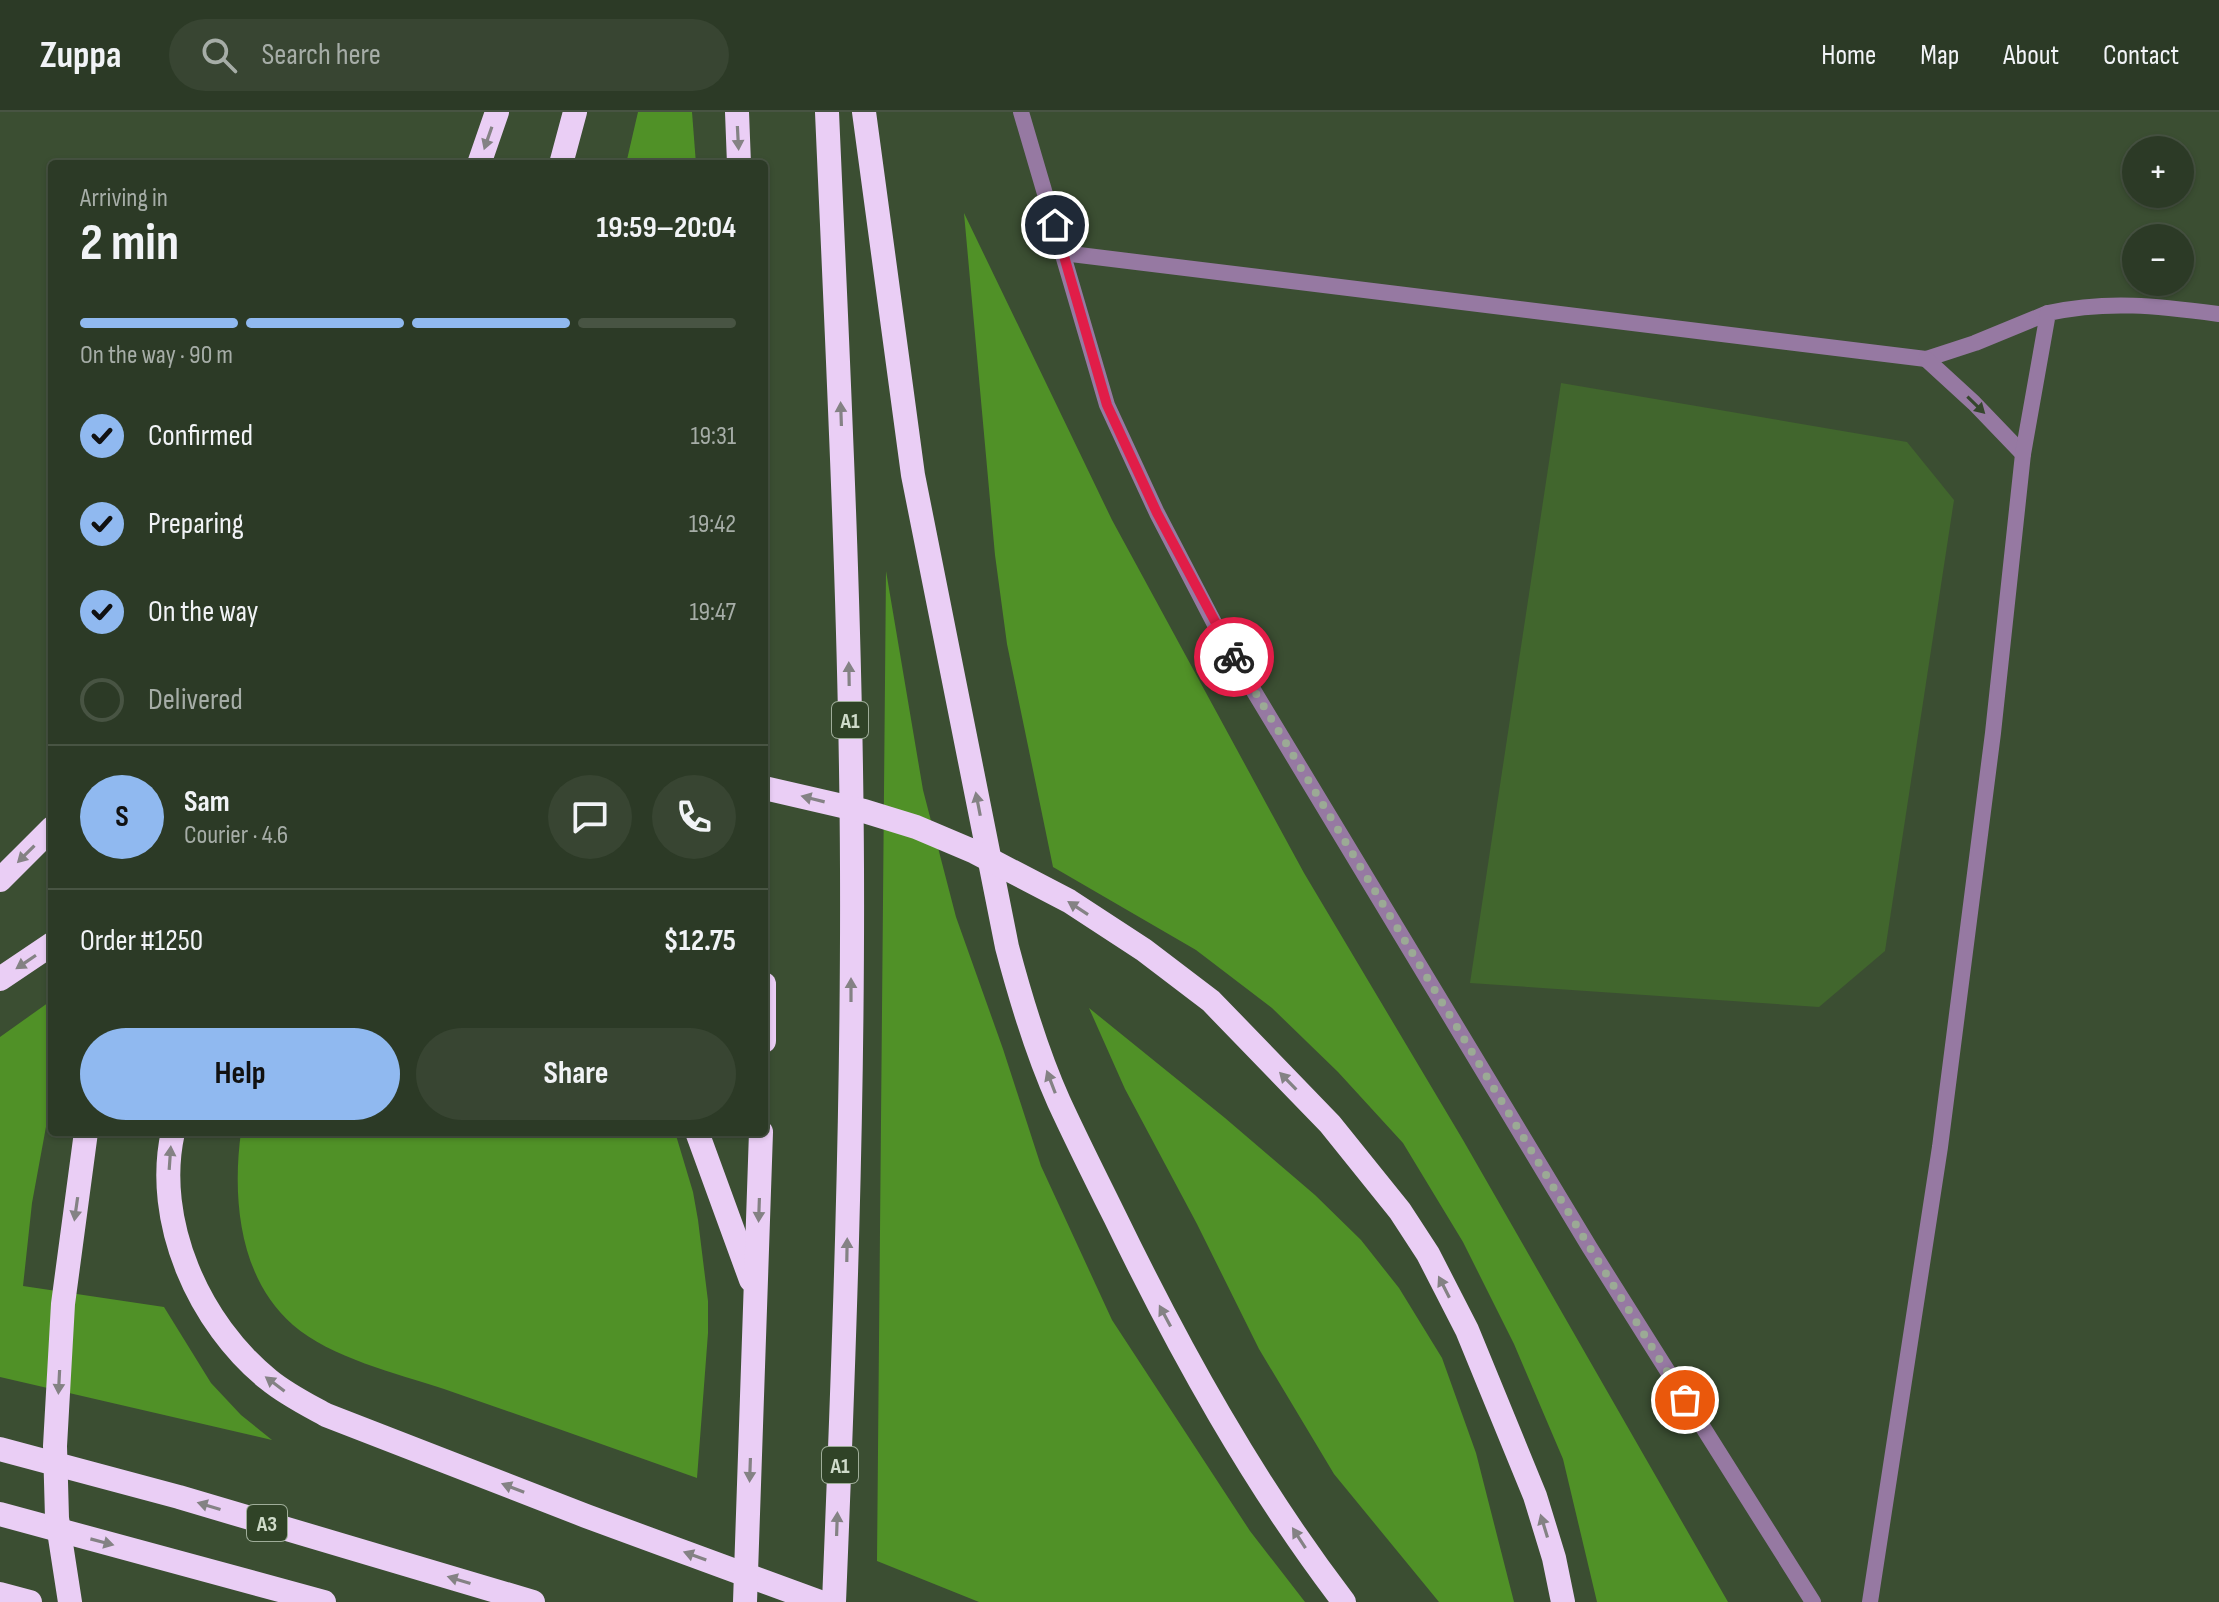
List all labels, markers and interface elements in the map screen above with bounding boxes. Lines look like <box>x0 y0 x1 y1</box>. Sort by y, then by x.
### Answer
search box <box>169 19 729 91</box>
text: Zuppa <box>40 33 121 78</box>
icon: search <box>197 33 241 77</box>
text: Search here <box>261 37 381 73</box>
text: Home <box>1821 39 1876 72</box>
text: Map <box>1920 39 1959 72</box>
text: About <box>2003 39 2059 72</box>
text: Contact <box>2103 39 2179 72</box>
one-way arrow <box>482 126 494 150</box>
one-way arrow <box>732 126 745 151</box>
map controls <box>2122 136 2194 296</box>
button: + <box>2122 136 2194 208</box>
text: Arriving in <box>80 183 168 214</box>
pin <box>1021 191 1089 259</box>
icon: home <box>1033 203 1077 247</box>
text: 19:59–20:04 <box>597 210 736 246</box>
text: 2 min <box>80 212 179 275</box>
button: − <box>2122 224 2194 296</box>
text: On the way · 90 m <box>80 340 233 371</box>
one-way arrow <box>1966 395 1985 414</box>
one-way arrow <box>834 401 847 426</box>
icon: check <box>80 414 124 458</box>
text: Confirmed <box>148 418 253 454</box>
text: 19:31 <box>690 421 736 452</box>
icon: check <box>80 502 124 546</box>
text: Preparing <box>148 506 244 542</box>
text: 19:42 <box>689 509 736 540</box>
icon: check <box>80 590 124 634</box>
text: On the way <box>148 594 258 630</box>
text: 19:47 <box>689 597 736 628</box>
courier <box>1194 617 1274 697</box>
icon: bike <box>1212 635 1256 679</box>
one-way arrow <box>843 661 855 686</box>
text: Delivered <box>148 682 243 718</box>
road number: A1 <box>832 702 868 738</box>
button: chat <box>548 775 632 859</box>
button: phone <box>652 775 736 859</box>
text: Sam <box>184 784 230 820</box>
one-way arrow <box>971 791 984 816</box>
one-way arrow <box>801 792 826 805</box>
text: S <box>115 799 129 835</box>
text: Courier · 4.6 <box>184 820 288 851</box>
one-way arrow <box>17 844 36 863</box>
one-way arrow <box>1068 900 1089 915</box>
text: Order #1250 <box>80 923 203 959</box>
text: $12.75 <box>663 923 736 959</box>
one-way arrow <box>15 954 37 969</box>
one-way arrow <box>845 977 857 1002</box>
button: Help <box>80 1028 400 1120</box>
button: Share <box>416 1028 736 1120</box>
one-way arrow <box>1044 1070 1057 1094</box>
one-way arrow <box>1279 1071 1297 1090</box>
one-way arrow <box>164 1145 177 1170</box>
one-way arrow <box>69 1197 82 1222</box>
one-way arrow <box>752 1198 765 1223</box>
one-way arrow <box>841 1237 854 1262</box>
one-way arrow <box>1438 1275 1451 1298</box>
one-way arrow <box>1158 1304 1171 1327</box>
pin <box>1651 1366 1719 1434</box>
one-way arrow <box>52 1370 65 1395</box>
one-way arrow <box>265 1377 286 1392</box>
icon: bag <box>1663 1378 1707 1422</box>
road number: A1 <box>822 1447 858 1483</box>
one-way arrow <box>744 1458 757 1483</box>
one-way arrow <box>501 1481 525 1494</box>
one-way arrow <box>197 1499 221 1512</box>
road number: A3 <box>247 1505 287 1541</box>
one-way arrow <box>831 1511 844 1536</box>
one-way arrow <box>1537 1514 1550 1538</box>
one-way arrow <box>1291 1528 1306 1549</box>
one-way arrow <box>91 1536 115 1549</box>
one-way arrow <box>683 1549 707 1562</box>
one-way arrow <box>446 1573 470 1586</box>

